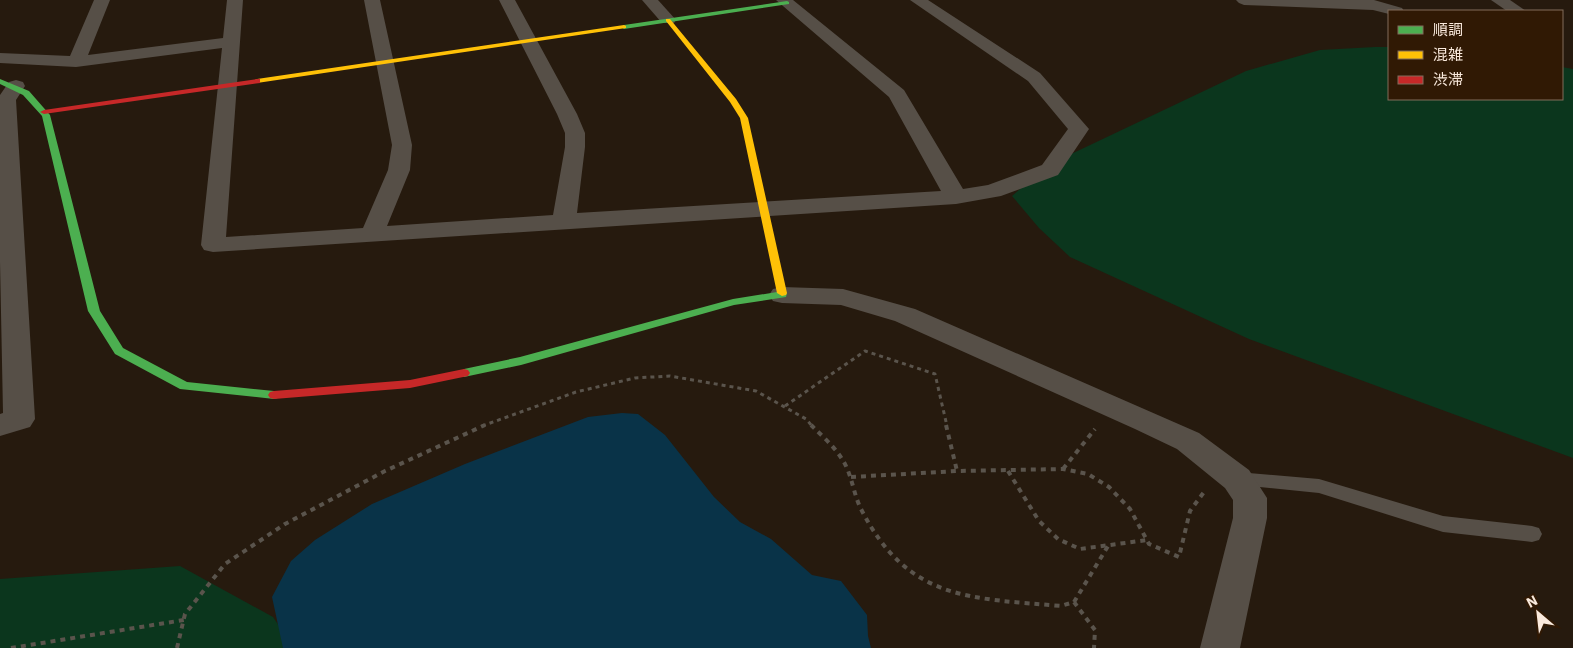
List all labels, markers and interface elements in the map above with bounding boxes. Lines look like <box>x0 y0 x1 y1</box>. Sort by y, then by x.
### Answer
legend <box>1388 10 1563 100</box>
text: 順調 <box>1433 20 1463 39</box>
text: 混雑 <box>1433 45 1463 64</box>
text: 渋滞 <box>1433 70 1463 89</box>
north arrow <box>1513 588 1563 638</box>
text: N <box>1523 591 1541 612</box>

